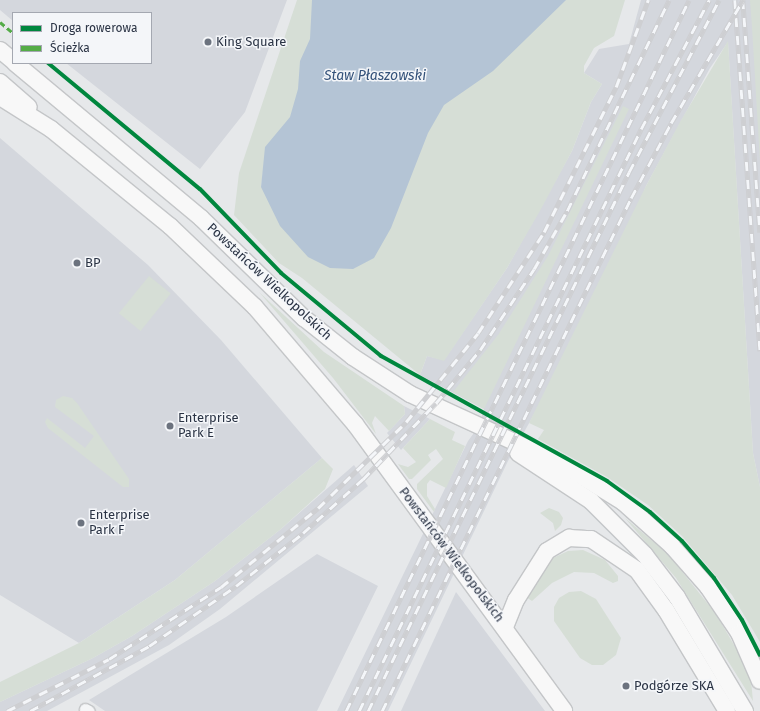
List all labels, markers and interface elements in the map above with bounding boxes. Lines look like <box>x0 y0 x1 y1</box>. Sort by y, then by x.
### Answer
legend <box>12 12 152 64</box>
text: Droga rowerowa <box>50 21 137 35</box>
place label: King Square <box>216 34 286 50</box>
marker: King Square <box>203 37 213 47</box>
text: Ścieżka <box>50 41 90 55</box>
water label: Staw Płaszowski <box>324 68 426 84</box>
street label: Powstańców Wielkopolskich <box>204 220 334 344</box>
place label: BP <box>85 255 100 271</box>
marker: BP <box>72 258 82 268</box>
place label: Enterprise Park E <box>178 411 239 442</box>
marker: Enterprise Park E <box>165 421 175 431</box>
street label: Powstańców Wielkopolskich <box>395 485 507 625</box>
place label: Enterprise Park F <box>89 508 150 539</box>
marker: Enterprise Park F <box>76 518 86 528</box>
place label: Podgórze SKA <box>634 678 714 694</box>
marker: Podgórze SKA <box>621 681 631 691</box>

